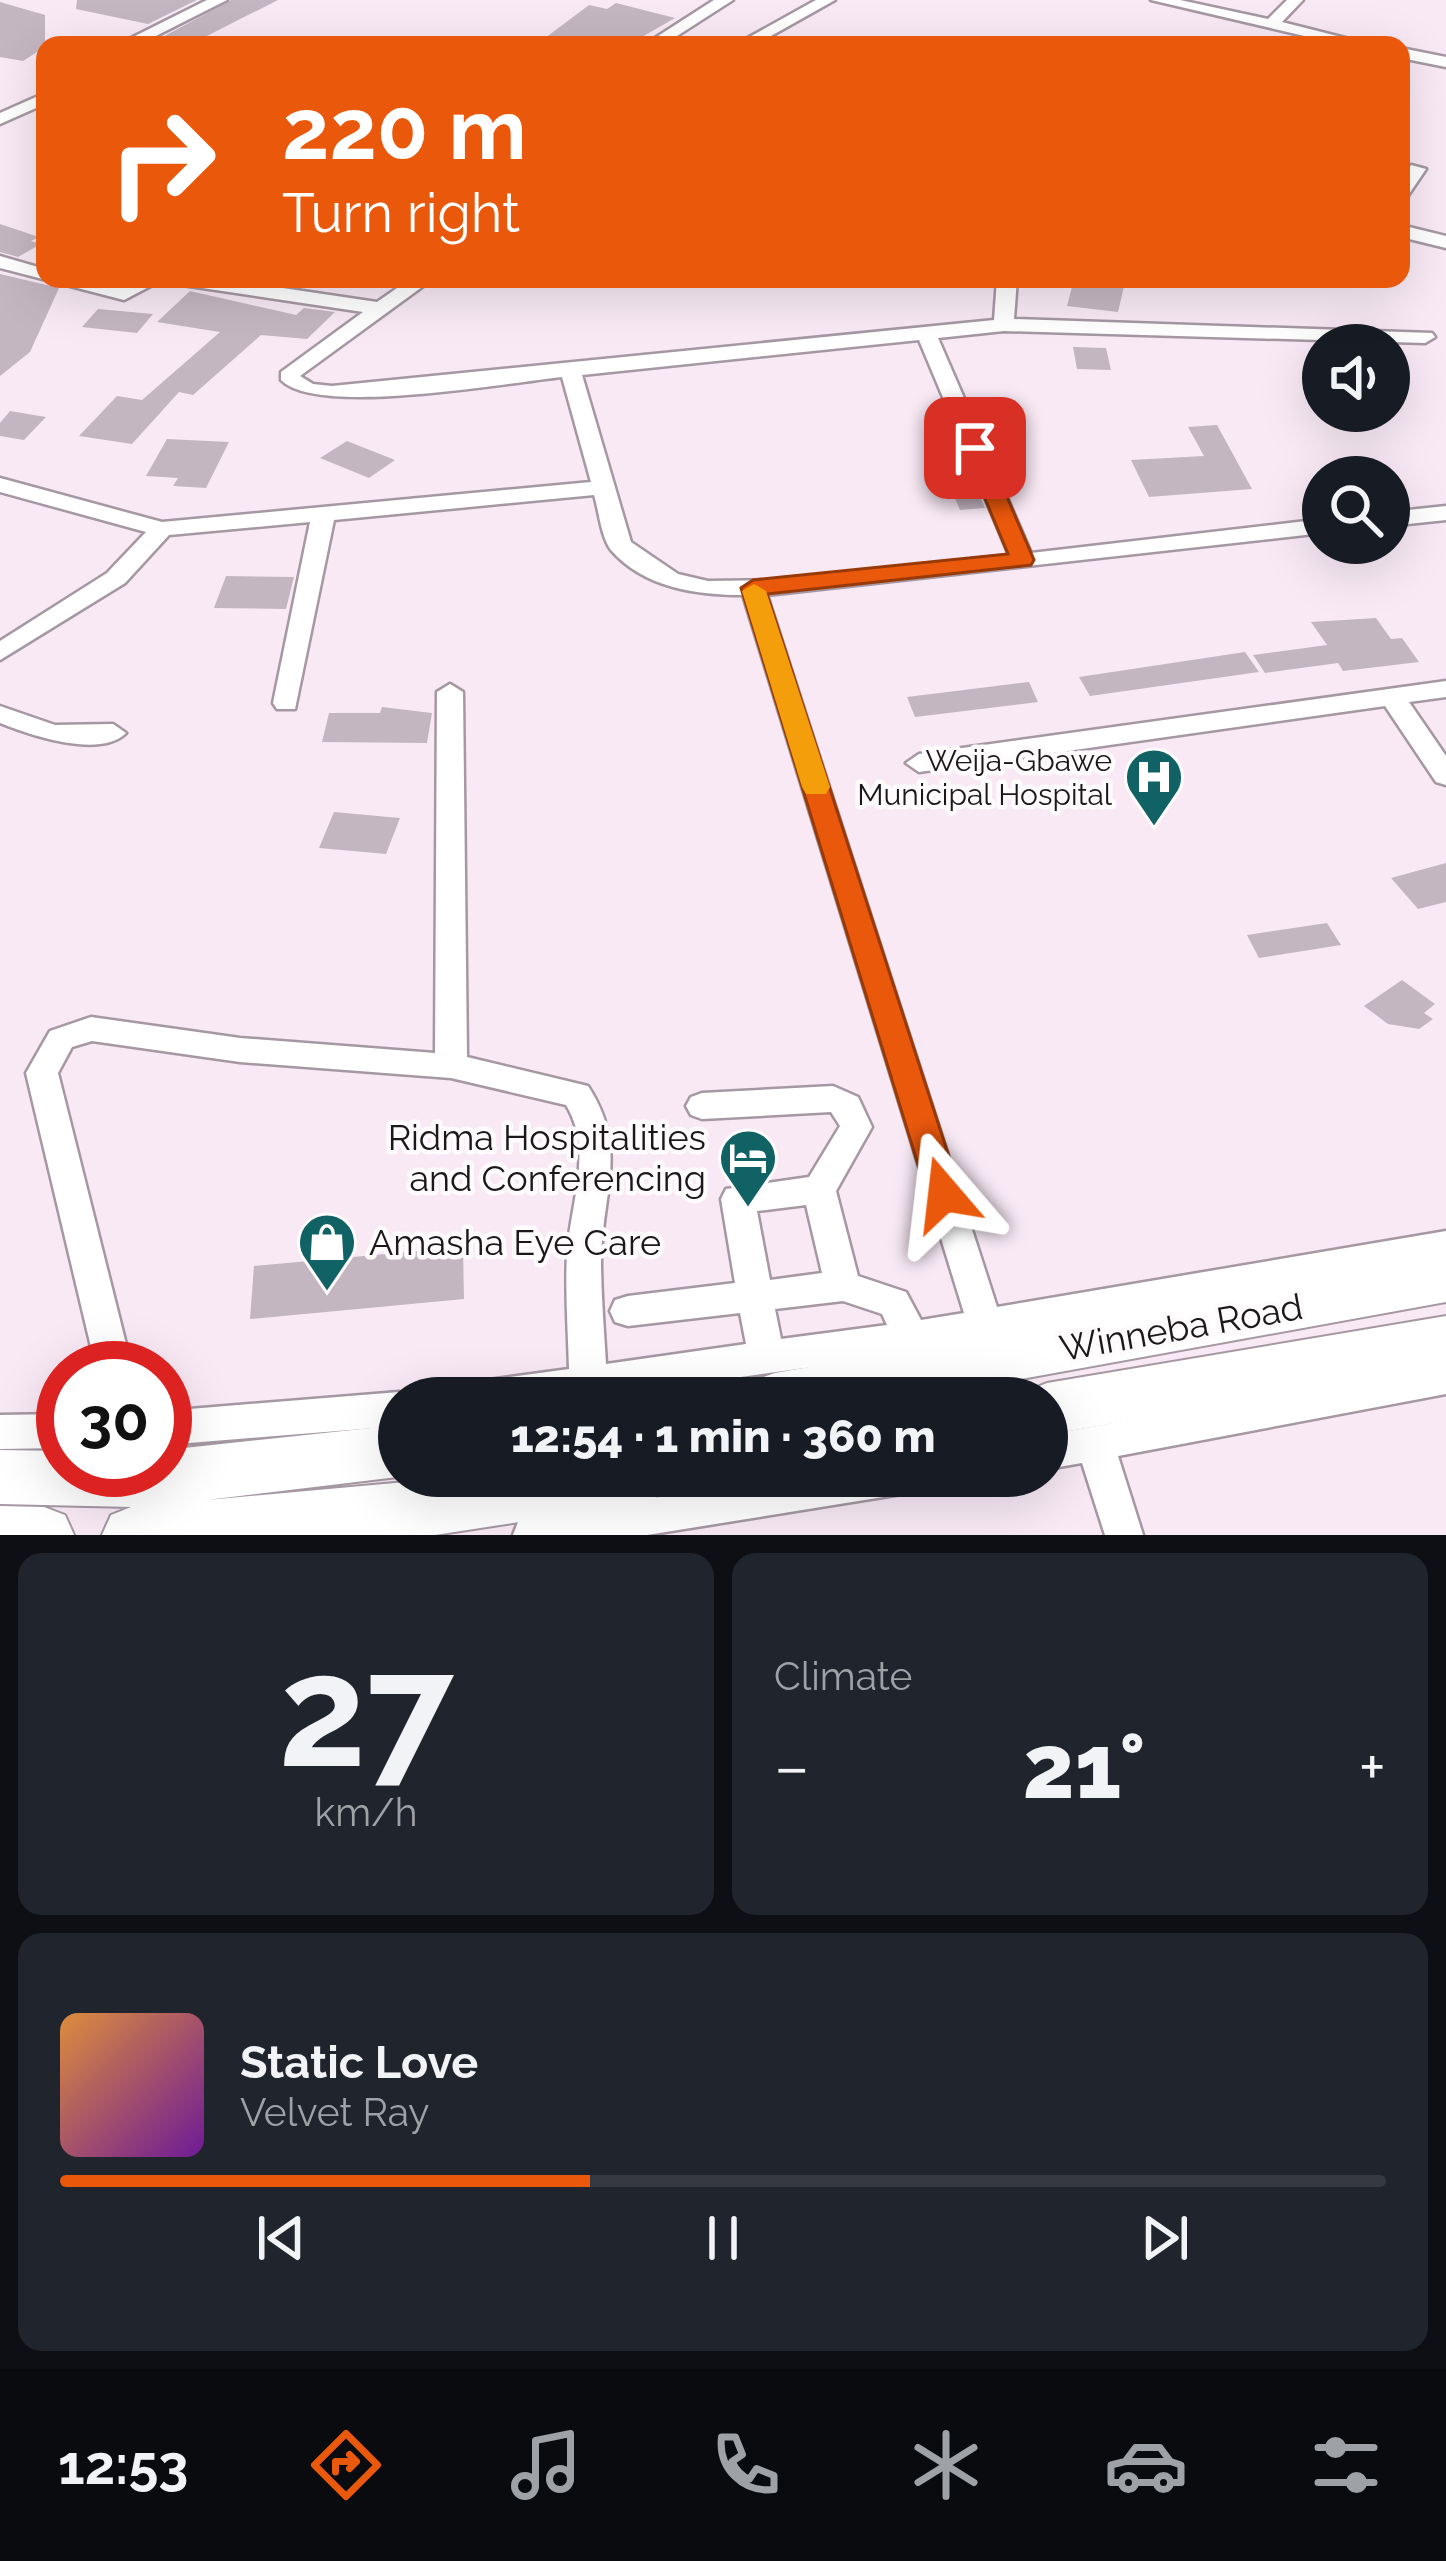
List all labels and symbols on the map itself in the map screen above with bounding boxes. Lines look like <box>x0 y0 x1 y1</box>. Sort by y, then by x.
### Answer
pin <box>924 397 1026 499</box>
place label: Weija-Gbawe Municipal Hospital <box>857 743 1113 812</box>
hospital icon: Weija-Gbawe Municipal Hospital <box>1123 746 1185 828</box>
place label: Ridma Hospitalities and Conferencing <box>388 1116 706 1199</box>
hotel icon: Ridma Hospitalities and Conferencing <box>717 1127 779 1209</box>
position arrow <box>881 1131 1007 1257</box>
shop icon: Amasha Eye Care <box>296 1211 358 1293</box>
place label: Amasha Eye Care <box>369 1221 661 1263</box>
street label: Winneba Road <box>1056 1285 1306 1369</box>
speed limit sign: 30 <box>36 1341 192 1497</box>

